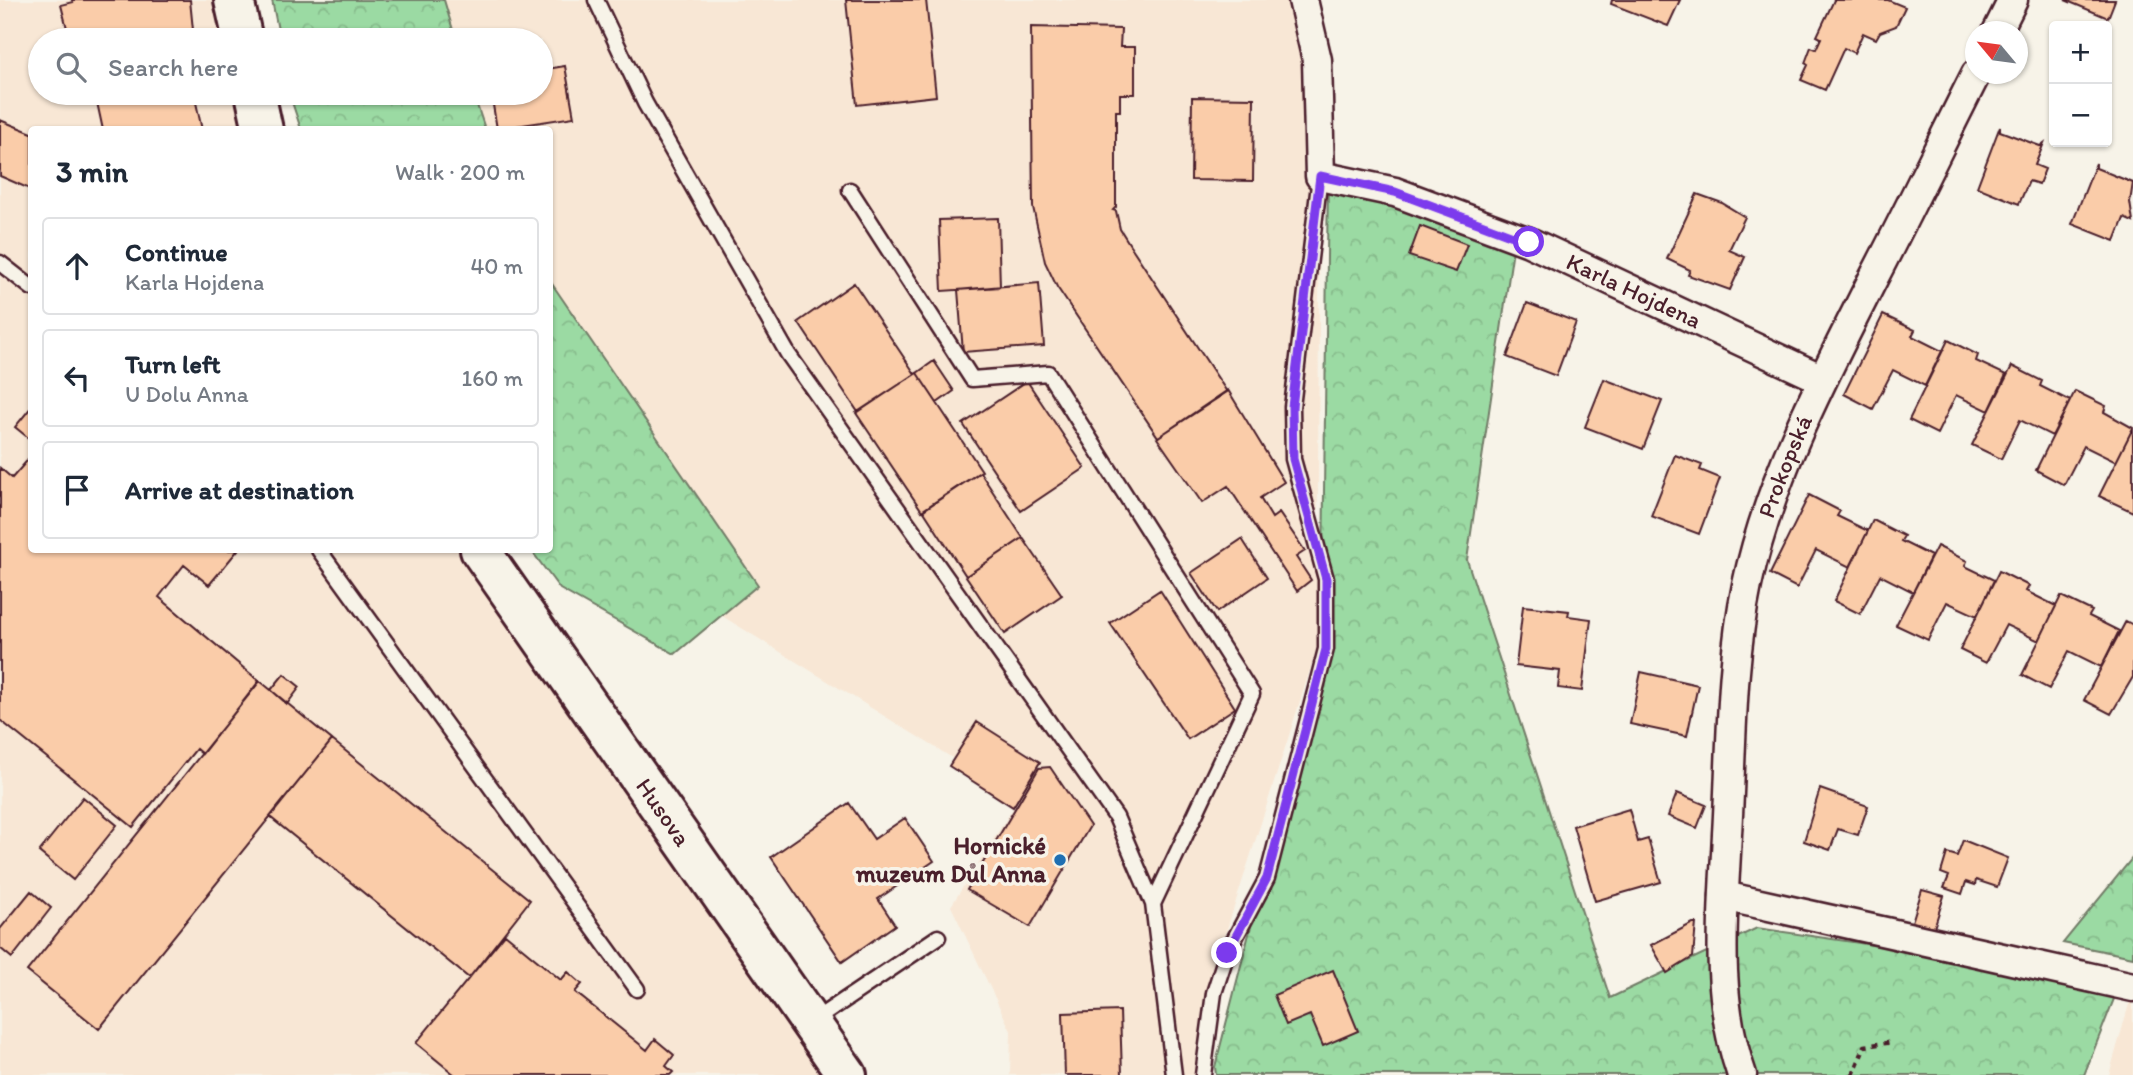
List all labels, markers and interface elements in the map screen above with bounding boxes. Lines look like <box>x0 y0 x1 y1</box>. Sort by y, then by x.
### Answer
north arrow <box>1965 21 2028 84</box>
map controls <box>2049 21 2112 147</box>
button: + <box>2049 21 2112 84</box>
search box <box>28 28 553 105</box>
icon: search <box>52 48 90 86</box>
text: Search here <box>108 51 238 83</box>
button: − <box>2049 84 2112 147</box>
text: 3 min <box>56 153 128 190</box>
text: Walk · 200 m <box>395 158 525 186</box>
route start <box>1513 226 1544 257</box>
text: Continue <box>125 236 228 268</box>
icon: ahead <box>58 247 96 285</box>
street label: Karla Hojdena <box>1562 247 1706 335</box>
text: 40 m <box>470 252 523 280</box>
text: Karla Hojdena <box>125 268 264 296</box>
text: Turn left <box>125 348 221 380</box>
icon: left <box>58 359 96 397</box>
text: 160 m <box>461 364 523 392</box>
text: U Dolu Anna <box>125 380 249 408</box>
street label: Prokopská <box>1751 410 1818 521</box>
icon: arrive <box>58 471 96 509</box>
text: Arrive at destination <box>125 474 354 506</box>
street label: Husova <box>630 772 698 852</box>
place label: Hornické muzeum Důl Anna <box>855 831 1046 888</box>
marker: Hornické muzeum Důl Anna <box>1052 852 1068 868</box>
route end <box>1211 937 1242 968</box>

